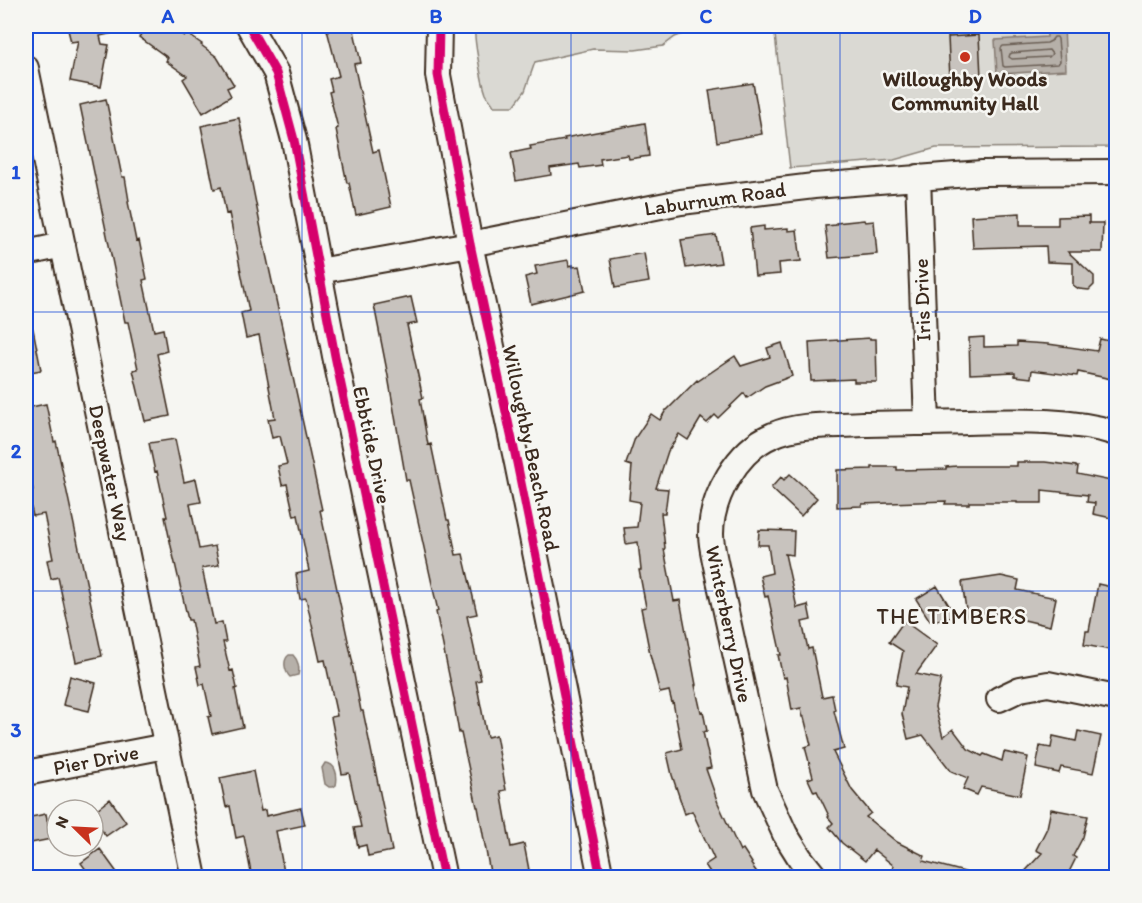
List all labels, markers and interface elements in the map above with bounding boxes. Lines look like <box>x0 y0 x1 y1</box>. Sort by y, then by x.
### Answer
text: A <box>161 4 175 28</box>
text: B <box>430 4 443 28</box>
text: C <box>700 4 713 28</box>
text: D <box>968 4 982 28</box>
marker: Willoughby Woods Community Hall <box>958 50 972 64</box>
place label: Willoughby Woods Community Hall <box>883 66 1047 116</box>
text: 1 <box>11 160 21 184</box>
street label: Laburnum Road <box>643 176 787 221</box>
street label: Iris Drive <box>908 258 935 342</box>
street label: Willoughby Beach Road <box>497 342 566 554</box>
street label: Ebbtide Drive <box>348 384 397 506</box>
street label: Deepwater Way <box>84 402 137 544</box>
text: 2 <box>11 439 22 463</box>
street label: Winterberry Drive <box>701 543 758 705</box>
district label: THE TIMBERS <box>876 603 1028 630</box>
text: 3 <box>11 718 22 742</box>
street label: Pier Drive <box>51 739 141 780</box>
north arrow <box>45 798 105 858</box>
text: N <box>51 813 73 831</box>

